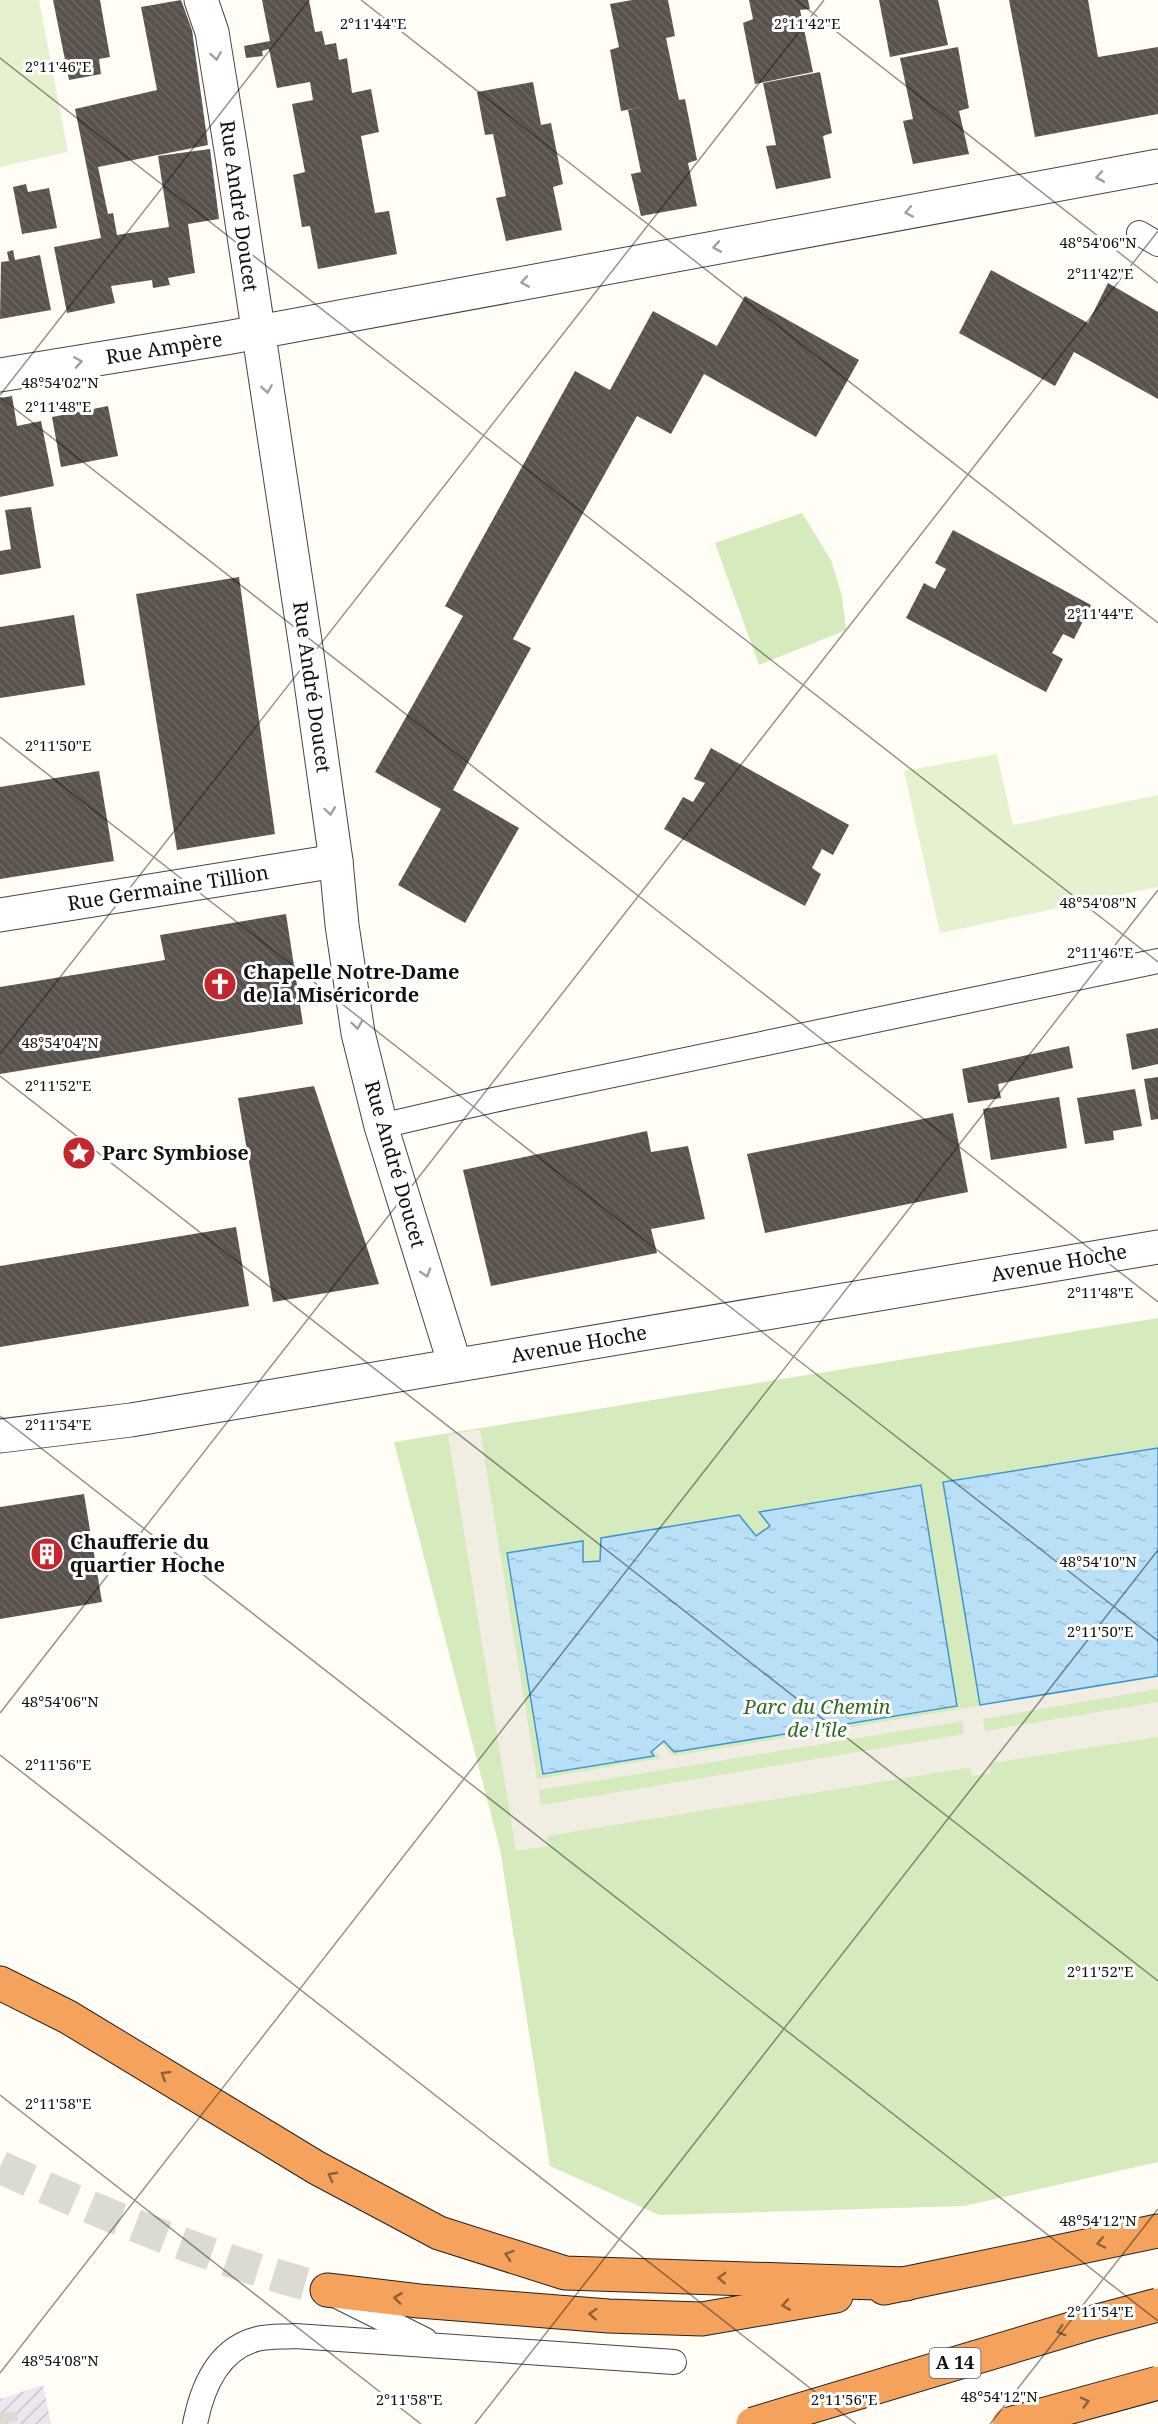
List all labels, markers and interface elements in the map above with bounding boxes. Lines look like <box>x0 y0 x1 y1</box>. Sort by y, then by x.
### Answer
text: 2°11'44"E <box>340 13 406 33</box>
text: 2°11'42"E <box>774 13 840 33</box>
one-way arrow <box>209 51 222 61</box>
text: 2°11'46"E <box>25 56 91 76</box>
street label: Rue André Doucet <box>214 119 265 293</box>
one-way arrow <box>1096 170 1106 183</box>
one-way arrow <box>904 205 914 218</box>
text: 48°54'06"N <box>1059 232 1137 252</box>
one-way arrow <box>712 241 722 253</box>
text: 2°11'42"E <box>1067 263 1133 283</box>
one-way arrow <box>520 275 530 288</box>
street label: Rue Ampère <box>104 325 224 370</box>
one-way arrow <box>73 356 83 369</box>
text: 48°54'02"N <box>21 372 99 392</box>
one-way arrow <box>260 384 273 394</box>
text: 2°11'48"E <box>25 396 91 416</box>
street label: Rue André Doucet <box>287 600 338 774</box>
text: 2°11'44"E <box>1067 603 1133 623</box>
text: 2°11'50"E <box>25 735 91 755</box>
one-way arrow <box>323 806 335 815</box>
street label: Rue Germaine Tillion <box>65 858 271 917</box>
text: 48°54'08"N <box>1059 892 1137 912</box>
text: 2°11'46"E <box>1067 942 1133 962</box>
place label: Chapelle Notre-Dame de la Miséricorde <box>243 958 460 1008</box>
church icon: Chapelle Notre-Dame de la Miséricorde <box>202 966 238 1002</box>
one-way arrow <box>351 1020 363 1029</box>
text: 48°54'04"N <box>21 1032 99 1052</box>
text: 2°11'52"E <box>25 1075 91 1095</box>
street label: Rue André Doucet <box>359 1077 432 1251</box>
place icon: Parc Symbiose <box>61 1135 97 1171</box>
place label: Parc Symbiose <box>102 1139 249 1166</box>
street label: Avenue Hoche <box>989 1237 1129 1288</box>
one-way arrow <box>419 1267 431 1278</box>
text: 2°11'48"E <box>1067 1282 1133 1302</box>
street label: Avenue Hoche <box>509 1318 649 1369</box>
text: 2°11'54"E <box>25 1414 91 1434</box>
place label: Chaufferie du quartier Hoche <box>70 1528 225 1578</box>
building icon: Chaufferie du quartier Hoche <box>29 1536 65 1572</box>
text: 48°54'10"N <box>1059 1551 1137 1571</box>
text: 2°11'50"E <box>1067 1621 1133 1641</box>
text: 48°54'06"N <box>21 1691 99 1711</box>
park label: Parc du Chemin de l'île <box>743 1693 891 1743</box>
text: 2°11'56"E <box>25 1754 91 1774</box>
text: 2°11'52"E <box>1067 1961 1133 1981</box>
one-way arrow <box>161 2071 171 2083</box>
text: 2°11'58"E <box>25 2093 91 2113</box>
one-way arrow <box>328 2172 338 2183</box>
text: 48°54'12"N <box>1059 2210 1137 2230</box>
one-way arrow <box>1096 2236 1106 2249</box>
one-way arrow <box>504 2250 515 2263</box>
one-way arrow <box>717 2272 726 2285</box>
one-way arrow <box>394 2292 403 2305</box>
one-way arrow <box>782 2298 792 2311</box>
text: 2°11'54"E <box>1067 2301 1133 2321</box>
one-way arrow <box>588 2308 597 2321</box>
one-way arrow <box>1056 2324 1067 2336</box>
road number: A 14 <box>930 2348 980 2378</box>
text: 48°54'08"N <box>21 2350 99 2370</box>
text: 48°54'12"N <box>960 2386 1038 2406</box>
text: 2°11'58"E <box>376 2389 442 2409</box>
text: 2°11'56"E <box>811 2389 877 2409</box>
one-way arrow <box>1079 2397 1090 2409</box>

